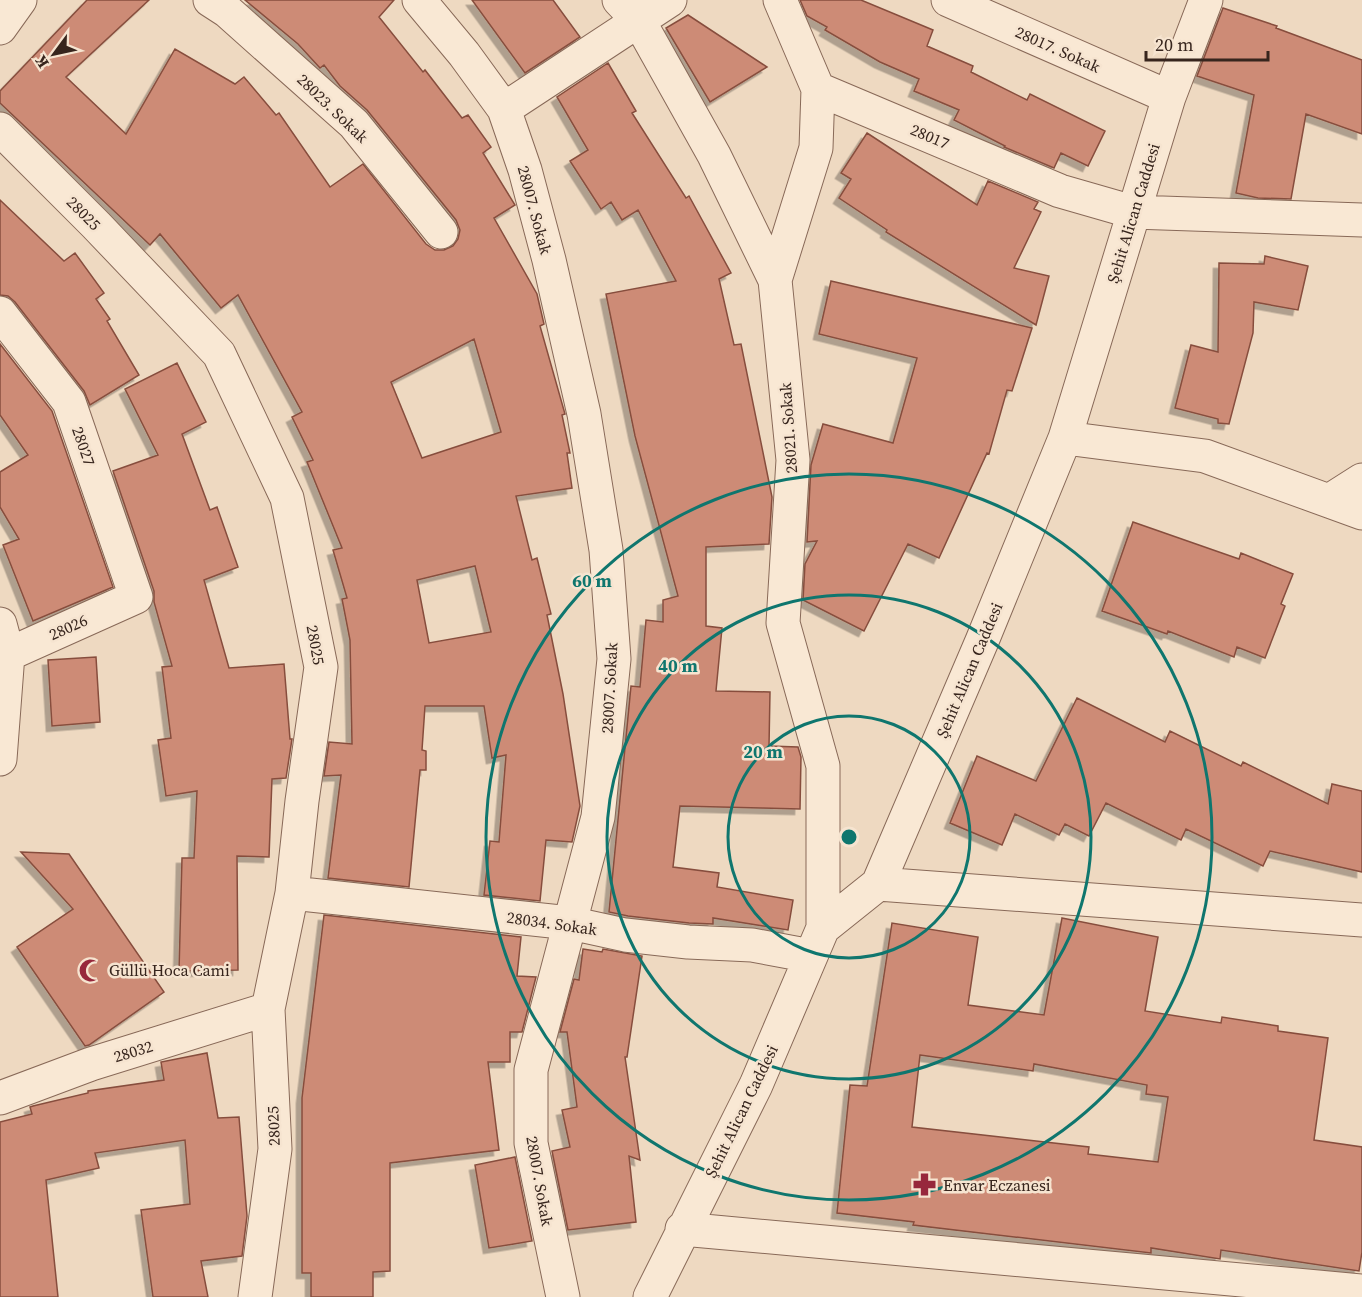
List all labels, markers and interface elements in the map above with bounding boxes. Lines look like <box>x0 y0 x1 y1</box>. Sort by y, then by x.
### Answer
street label: 28017. Sokak <box>1012 20 1104 78</box>
north arrow <box>24 24 84 84</box>
scale bar <box>1146 24 1268 62</box>
text: 20 m <box>1155 32 1193 57</box>
text: K <box>29 51 54 73</box>
street label: 28023. Sokak <box>293 68 374 148</box>
street label: 28017 <box>907 118 953 154</box>
street label: Şehit Alican Caddesi <box>1101 140 1165 286</box>
street label: 28007. Sokak <box>513 163 557 257</box>
street label: 28025 <box>62 191 106 235</box>
street label: 28021. Sokak <box>774 382 802 474</box>
street label: 28027 <box>67 424 101 468</box>
text: 60 m <box>572 568 612 593</box>
street label: Şehit Alican Caddesi <box>931 599 1008 741</box>
street label: 28026 <box>45 609 91 645</box>
street label: 28025 <box>302 623 330 667</box>
street label: 28007. Sokak <box>596 642 622 734</box>
text: 40 m <box>658 653 698 678</box>
text: 20 m <box>743 739 783 764</box>
centre of rings <box>839 827 859 847</box>
street label: 28034. Sokak <box>505 906 599 940</box>
mosque icon: Güllü Hoca Cami <box>78 957 104 983</box>
place label: Güllü Hoca Cami <box>109 959 230 981</box>
street label: 28032 <box>111 1035 155 1067</box>
street label: Şehit Alican Caddesi <box>699 1041 783 1181</box>
street label: 28025 <box>261 1106 285 1146</box>
street label: 28007. Sokak <box>521 1134 559 1228</box>
pharmacy icon: Envar Eczanesi <box>912 1172 938 1198</box>
place label: Envar Eczanesi <box>943 1174 1051 1196</box>

